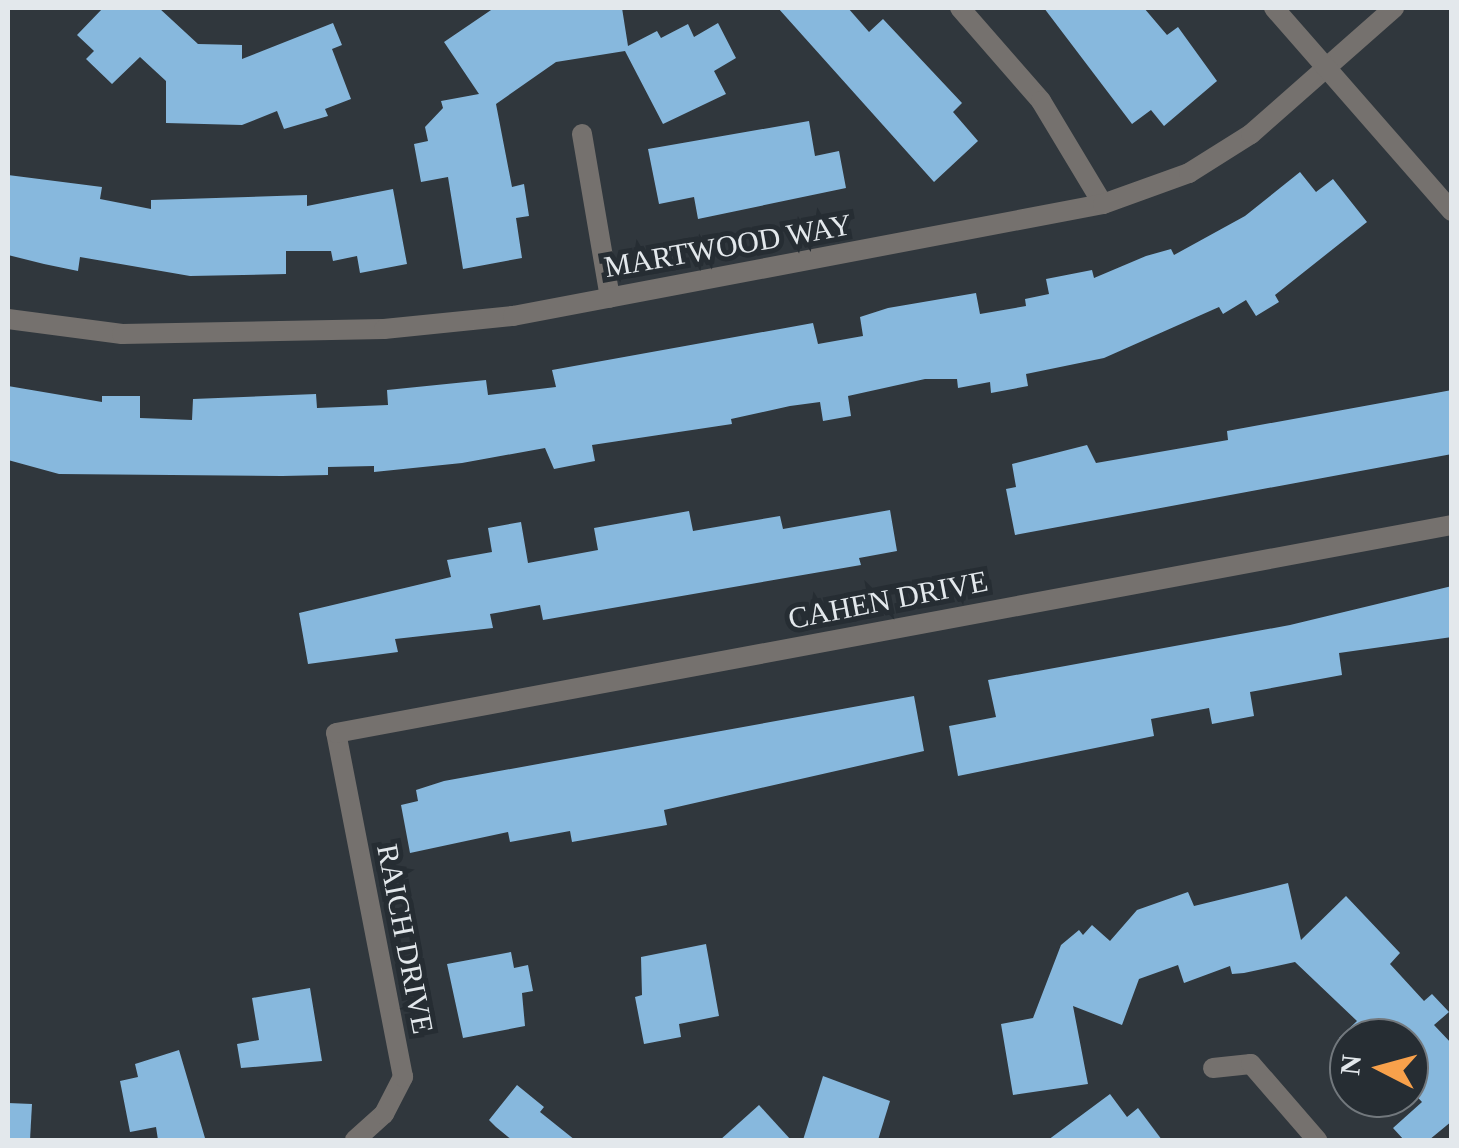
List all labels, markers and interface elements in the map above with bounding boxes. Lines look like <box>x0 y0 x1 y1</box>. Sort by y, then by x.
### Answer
street label: MARTWOOD WAY <box>601 206 855 286</box>
street label: CAHEN DRIVE <box>785 563 991 637</box>
street label: RAICH DRIVE <box>369 841 441 1037</box>
north arrow <box>1329 1018 1429 1118</box>
text: N <box>1334 1053 1367 1077</box>

